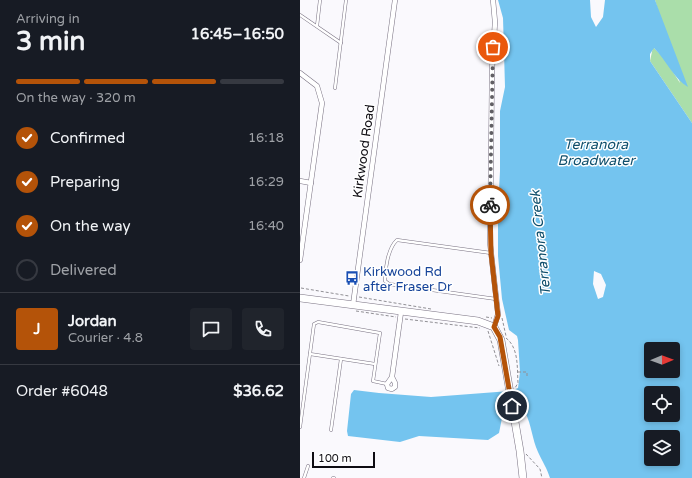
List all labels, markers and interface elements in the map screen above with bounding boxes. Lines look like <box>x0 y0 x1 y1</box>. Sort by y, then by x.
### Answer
text: Arriving in <box>16 11 80 27</box>
text: 16:45–16:50 <box>191 25 284 43</box>
text: 3 min <box>16 26 85 57</box>
pin <box>476 30 510 64</box>
icon: bag <box>482 36 504 58</box>
text: On the way · 320 m <box>16 90 136 106</box>
street label: Kirkwood Road <box>350 103 378 199</box>
icon: check <box>16 127 38 149</box>
text: Confirmed <box>50 129 125 147</box>
text: 16:18 <box>248 130 284 146</box>
water label: Terranora Broadwater <box>557 136 636 169</box>
icon: check <box>16 171 38 193</box>
text: Preparing <box>50 173 120 191</box>
text: 16:29 <box>248 174 284 190</box>
courier <box>470 185 510 225</box>
water label: Terranora Creek <box>526 188 555 297</box>
icon: bike <box>479 194 501 216</box>
icon: check <box>16 215 38 237</box>
text: On the way <box>50 217 130 235</box>
text: 16:40 <box>248 218 284 234</box>
text: Delivered <box>50 261 117 279</box>
place label: Kirkwood Rd after Fraser Dr <box>363 264 452 295</box>
bus stop icon: Kirkwood Rd after Fraser Dr <box>344 270 360 286</box>
button: chat <box>190 308 232 350</box>
button: phone <box>242 308 284 350</box>
text: Jordan <box>68 312 117 330</box>
text: J <box>34 320 41 338</box>
text: Courier · 4.8 <box>68 330 143 346</box>
north arrow <box>644 342 680 378</box>
map controls <box>644 342 680 466</box>
text: Order #6048 <box>16 382 108 400</box>
text: $36.62 <box>233 382 284 400</box>
button: locate <box>644 386 680 422</box>
pin <box>495 389 529 423</box>
icon: home <box>501 395 523 417</box>
button: layers <box>644 430 680 466</box>
scale bar <box>312 450 375 469</box>
text: 100 m <box>318 452 352 465</box>

